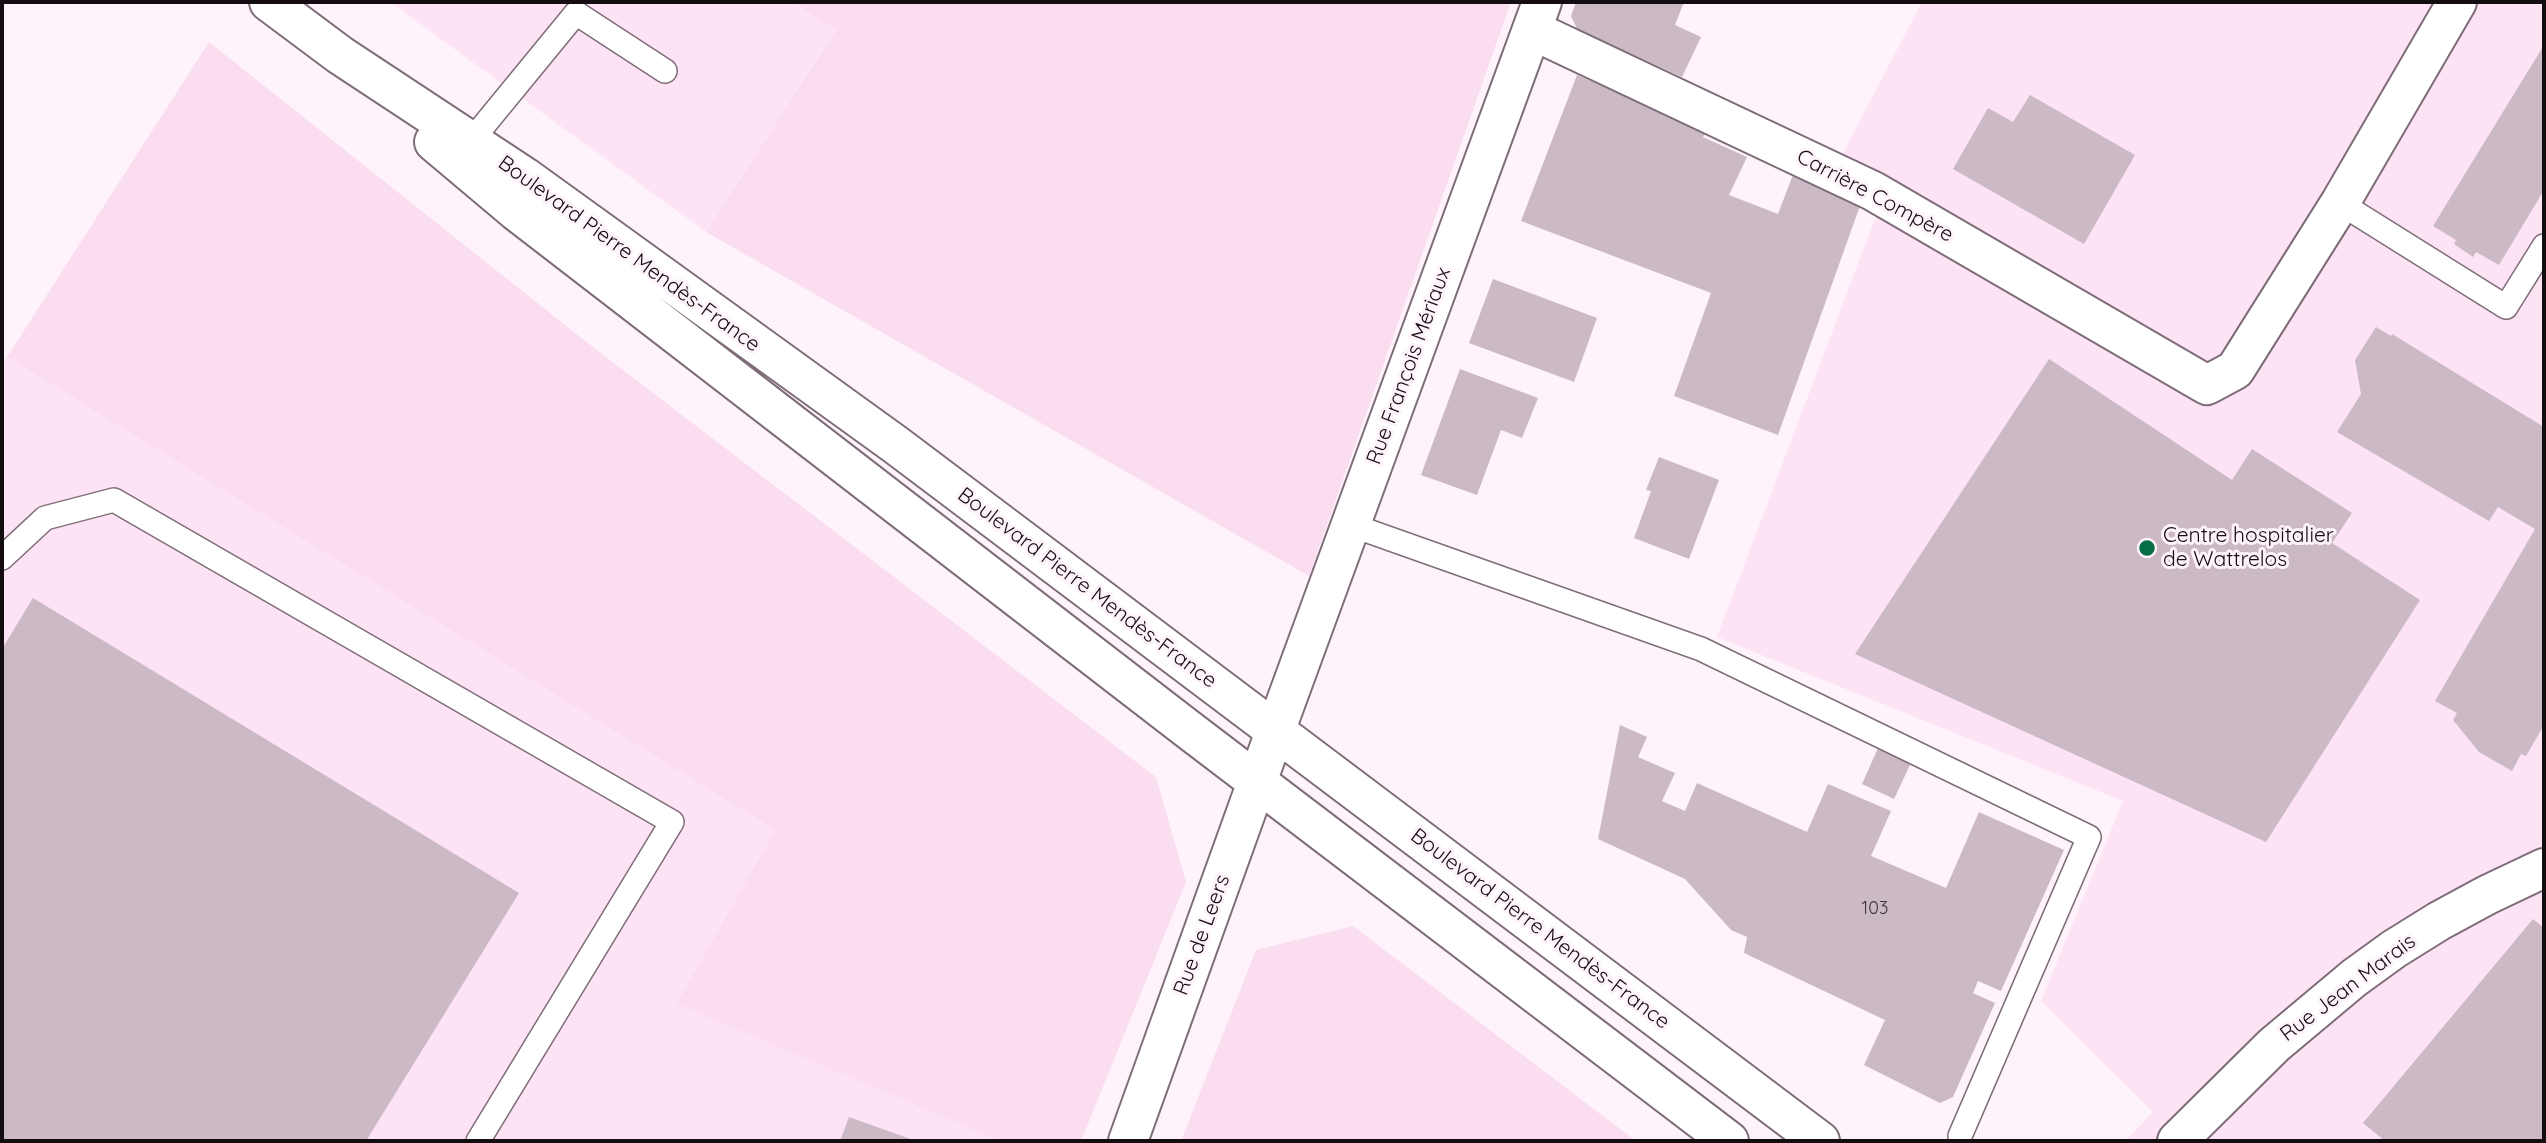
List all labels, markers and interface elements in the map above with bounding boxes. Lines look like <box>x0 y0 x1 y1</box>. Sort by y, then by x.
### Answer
street label: Carrière Compère <box>1792 144 1958 248</box>
street label: Boulevard Pierre Mendès-France <box>493 150 765 358</box>
street label: Rue François Mériaux <box>1362 264 1456 468</box>
street label: Boulevard Pierre Mendès-France <box>952 482 1222 694</box>
place label: Centre hospitalier de Wattrelos <box>2163 523 2334 573</box>
marker: Centre hospitalier de Wattrelos <box>2137 538 2157 558</box>
street label: Boulevard Pierre Mendès-France <box>1405 823 1675 1035</box>
street label: Rue de Leers <box>1169 871 1235 999</box>
house number: 103 <box>1862 898 1888 920</box>
street label: Rue Jean Marais <box>2275 929 2421 1047</box>

